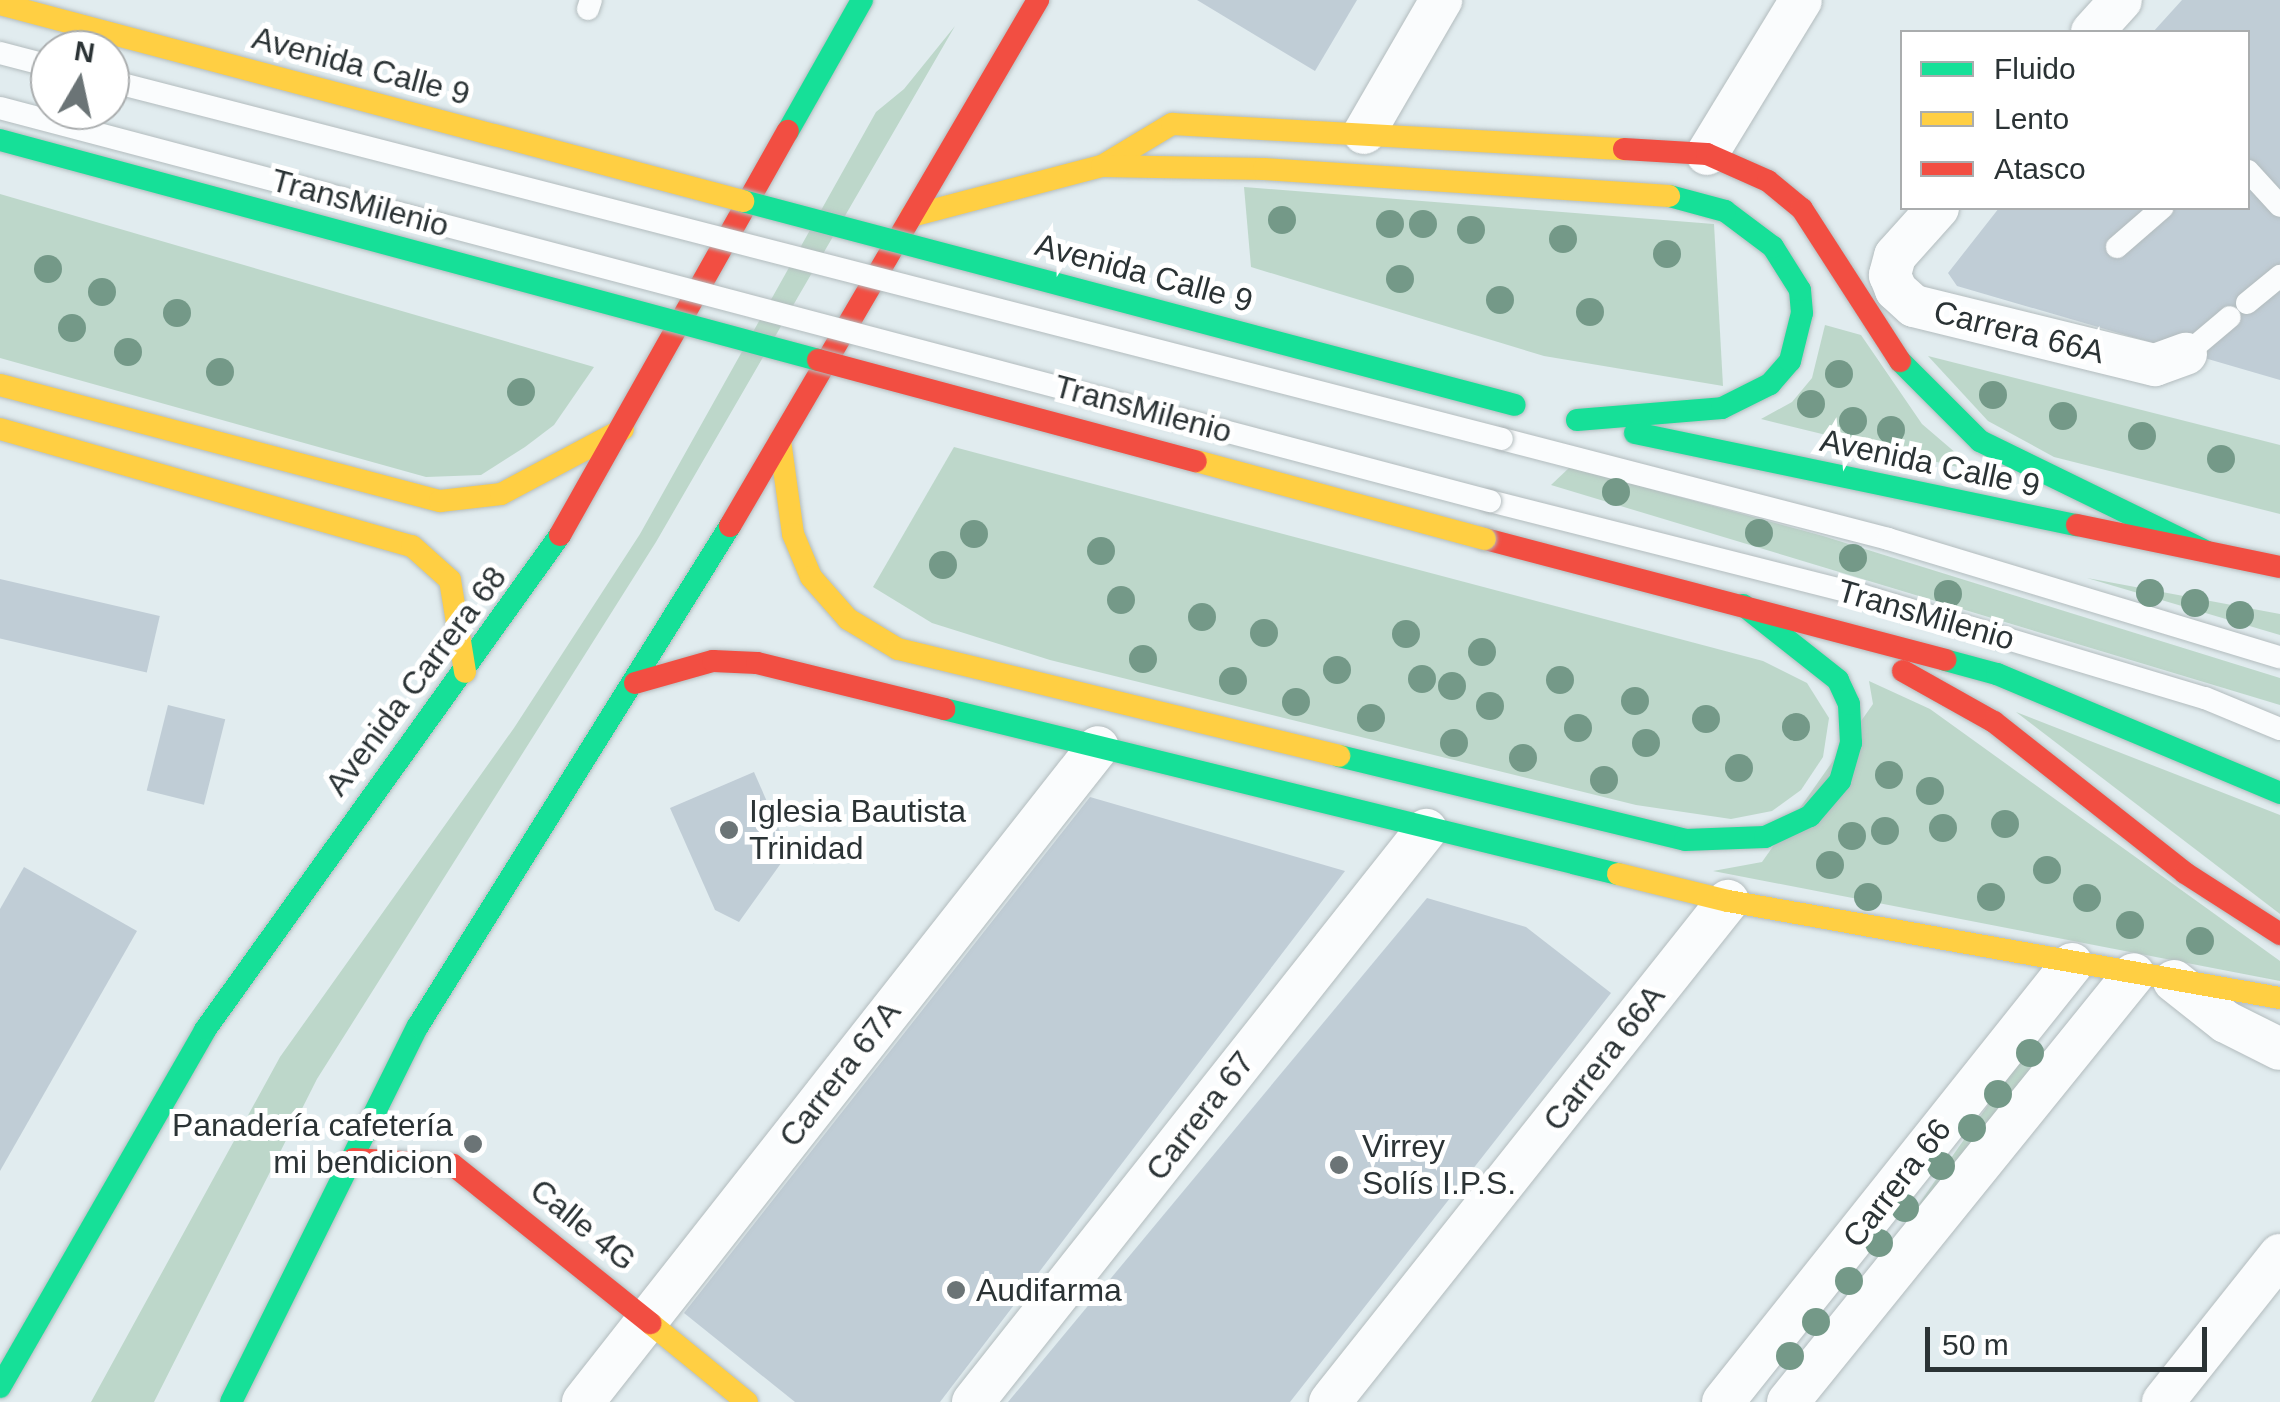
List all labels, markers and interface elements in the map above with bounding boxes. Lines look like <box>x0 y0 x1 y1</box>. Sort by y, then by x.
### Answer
street label: Avenida Calle 9 <box>248 19 474 113</box>
north arrow <box>30 30 130 130</box>
legend <box>1900 30 2250 210</box>
text: N <box>72 35 97 69</box>
text: Fluido <box>1994 52 2076 85</box>
text: Lento <box>1994 102 2069 135</box>
text: Atasco <box>1994 152 2086 185</box>
street label: TransMilenio <box>267 161 453 245</box>
street label: Avenida Calle 9 <box>1031 226 1257 320</box>
street label: Carrera 66A <box>1930 292 2108 372</box>
street label: TransMilenio <box>1050 367 1236 451</box>
street label: Avenida Calle 9 <box>1817 421 2043 505</box>
street label: Avenida Carrera 68 <box>317 559 515 803</box>
street label: TransMilenio <box>1833 571 2019 659</box>
place label: Iglesia Bautista Trinidad <box>749 793 966 868</box>
marker: Iglesia Bautista Trinidad <box>718 819 740 841</box>
street label: Carrera 66A <box>1535 978 1673 1138</box>
street label: Carrera 67A <box>771 994 909 1154</box>
street label: Carrera 67 <box>1138 1044 1262 1188</box>
place label: Panadería cafetería mi bendicion <box>172 1107 453 1182</box>
street label: Carrera 66 <box>1835 1111 1959 1255</box>
place label: Virrey Solís I.P.S. <box>1362 1128 1516 1203</box>
marker: Panadería cafetería mi bendicion <box>462 1133 484 1155</box>
marker: Virrey Solís I.P.S. <box>1326 1152 1352 1178</box>
street label: Calle 4G <box>523 1171 643 1279</box>
place label: Audifarma <box>976 1271 1122 1309</box>
marker: Audifarma <box>945 1279 967 1301</box>
scale bar <box>1930 1307 2212 1369</box>
text: 50 m <box>1942 1328 2009 1361</box>

